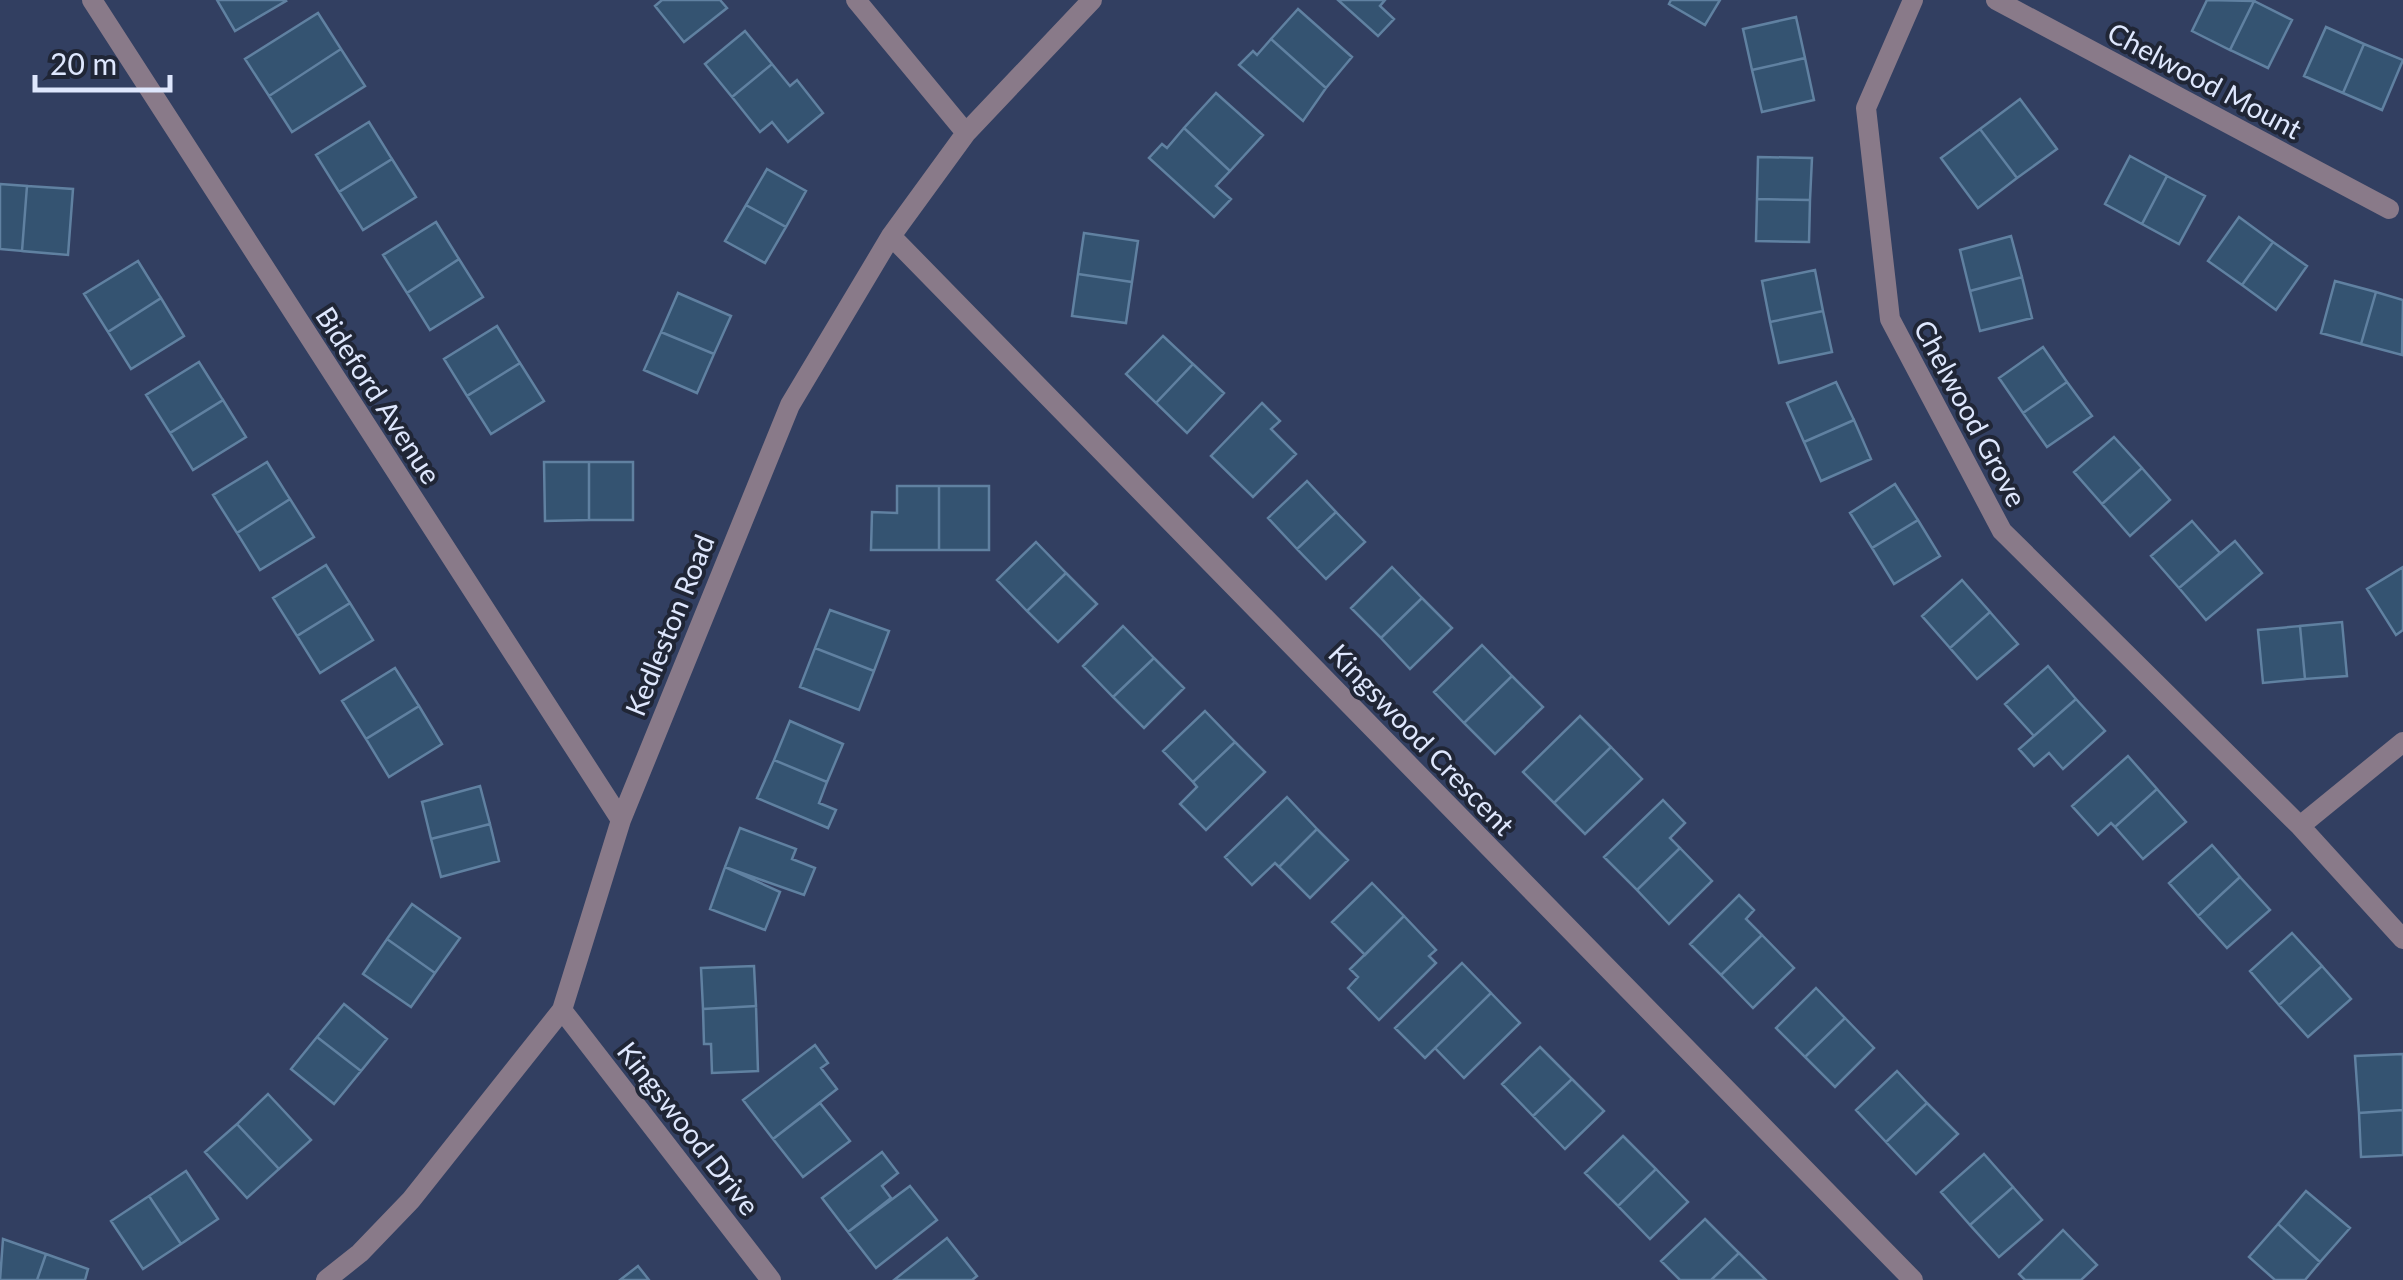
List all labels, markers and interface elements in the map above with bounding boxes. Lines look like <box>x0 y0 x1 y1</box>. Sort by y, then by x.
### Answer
street label: Chelwood Mount <box>2102 15 2308 145</box>
scale bar <box>35 30 170 92</box>
text: 20 m <box>50 45 117 81</box>
street label: Bideford Avenue <box>309 300 449 490</box>
street label: Chelwood Grove <box>1908 314 2034 512</box>
street label: Kedleston Road <box>617 530 721 720</box>
street label: Kingswood Crescent <box>1322 636 1522 842</box>
street label: Kingswood Drive <box>611 1035 767 1221</box>

